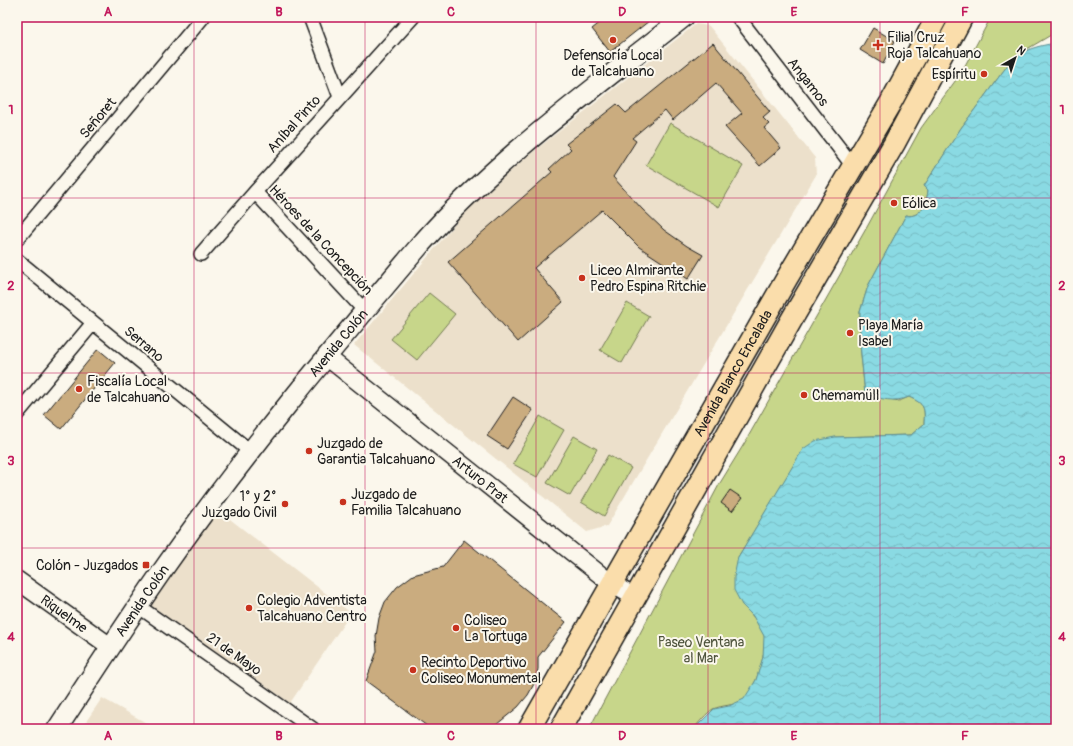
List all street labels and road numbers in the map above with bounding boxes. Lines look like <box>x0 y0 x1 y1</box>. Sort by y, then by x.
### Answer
street label: Angamos <box>784 54 833 110</box>
street label: Aníbal Pinto <box>264 91 325 156</box>
street label: Señoret <box>76 94 120 142</box>
street label: Héroes de la Concepción <box>266 181 376 299</box>
street label: Avenida Colón <box>305 305 371 380</box>
street label: Avenida Blanco Encalada <box>690 307 776 439</box>
street label: Serrano <box>121 322 168 366</box>
street label: Arturo Prat <box>449 452 512 507</box>
street label: Avenida Colón <box>112 561 172 640</box>
street label: Riquelme <box>37 591 91 636</box>
street label: 21 de Mayo <box>203 629 265 679</box>

